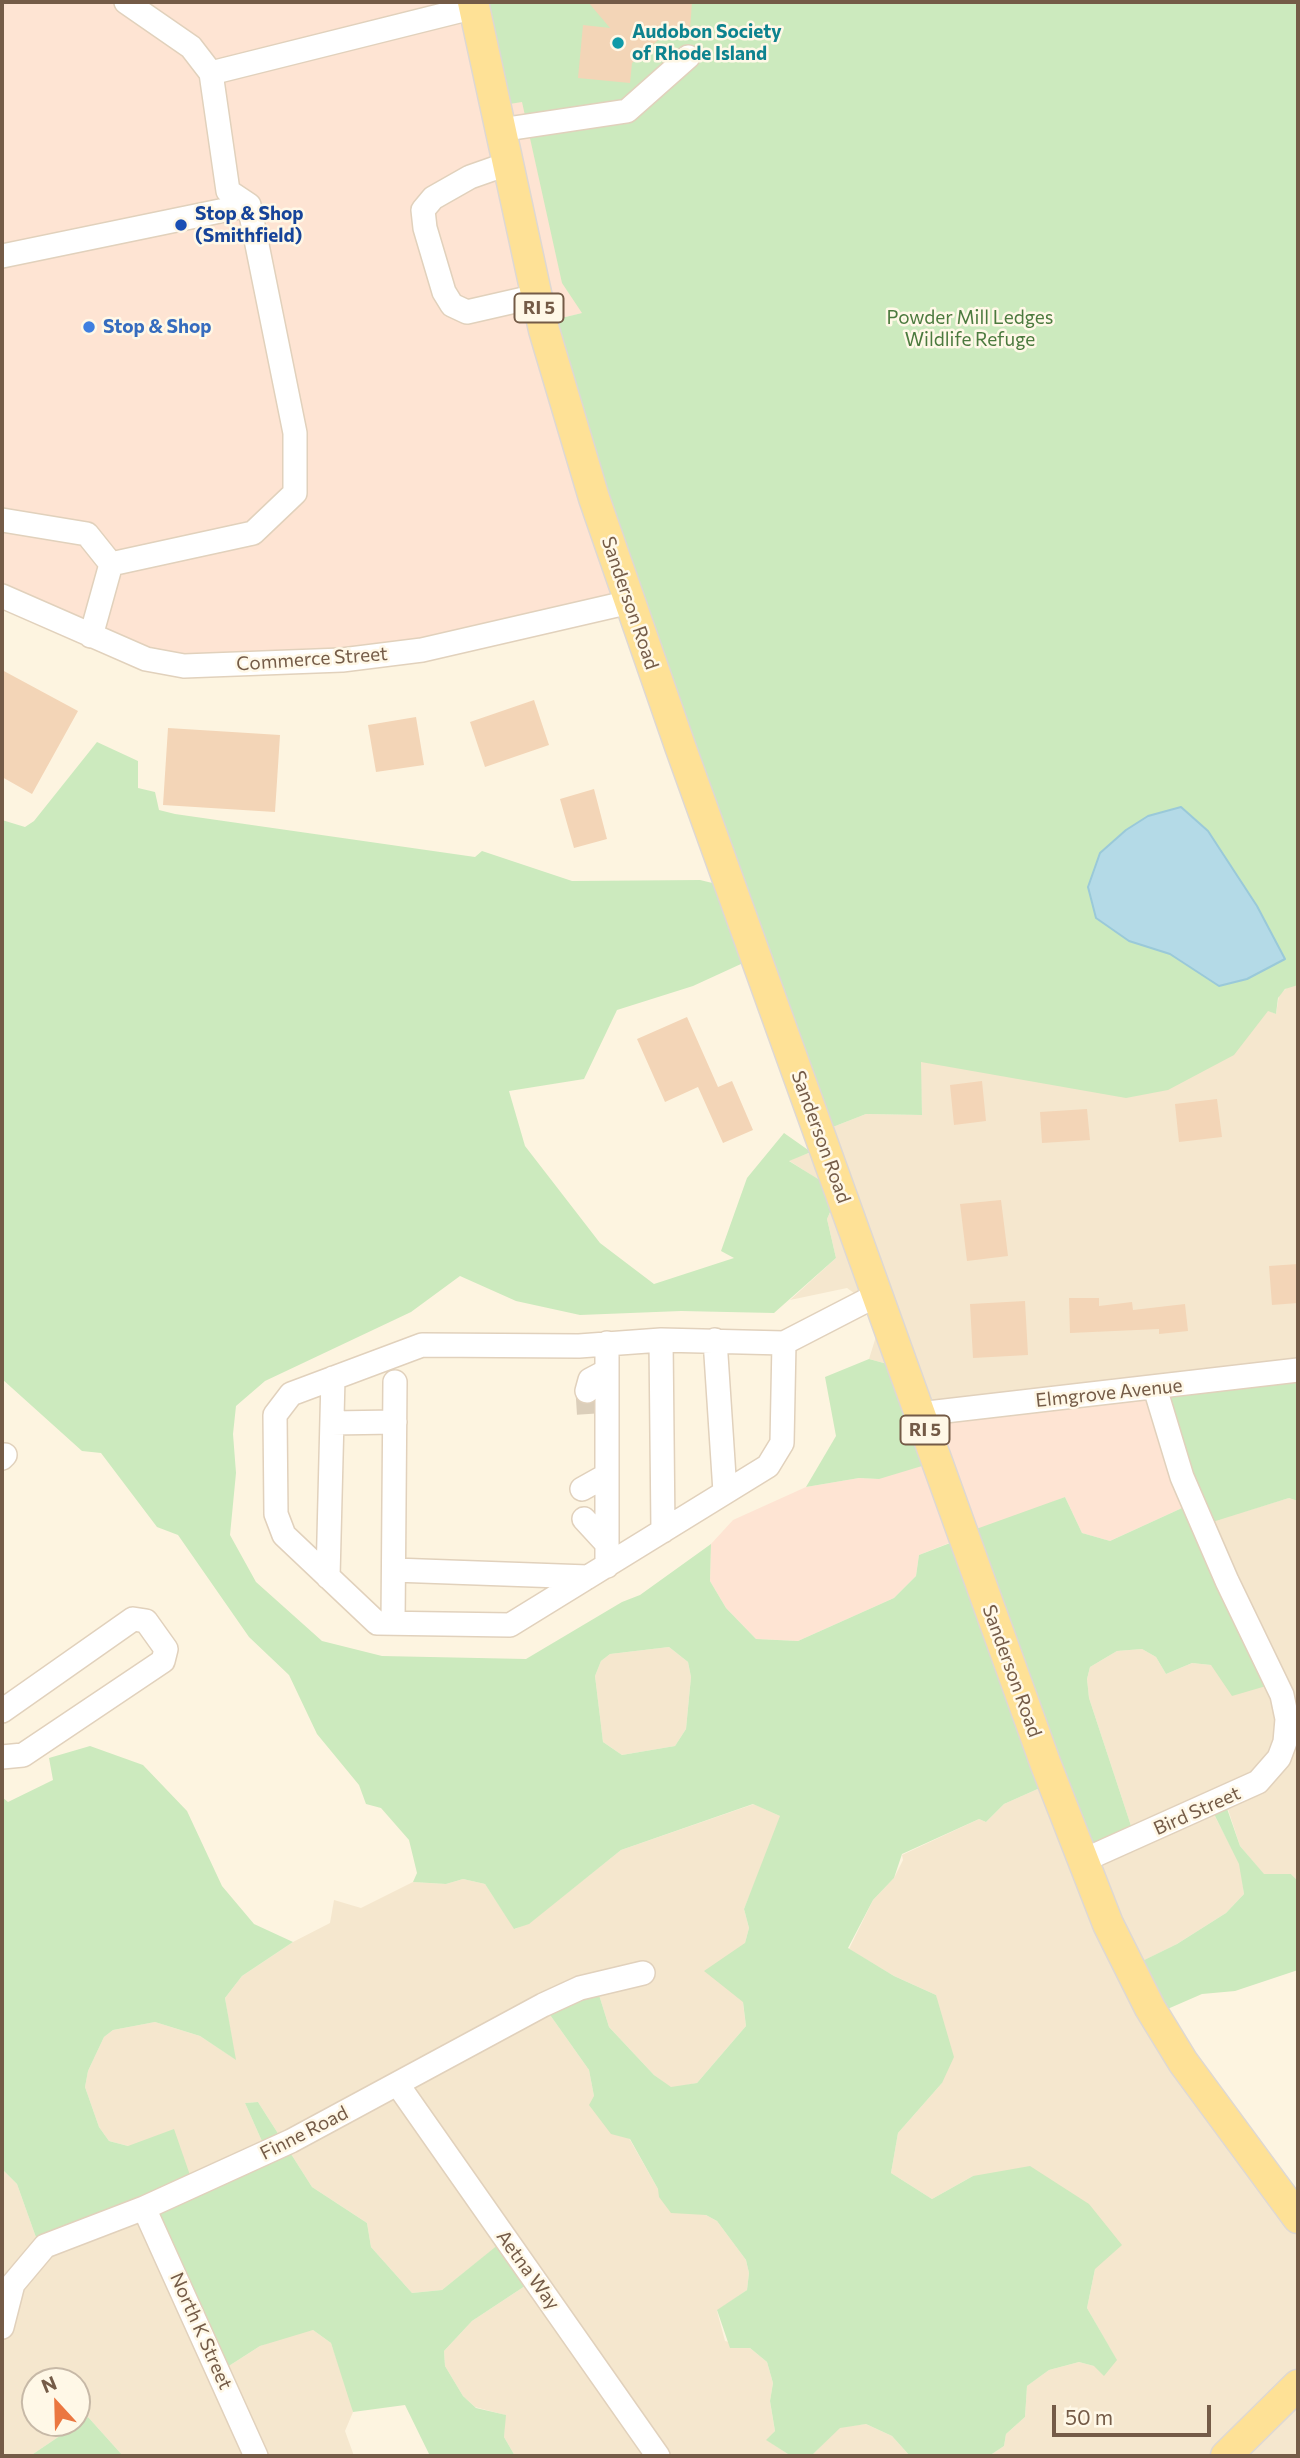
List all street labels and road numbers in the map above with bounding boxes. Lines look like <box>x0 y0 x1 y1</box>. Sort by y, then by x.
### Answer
road number: RI 5 <box>514 294 564 322</box>
street label: Sanderson Road <box>597 534 663 672</box>
street label: Commerce Street <box>236 642 388 676</box>
street label: Sanderson Road <box>786 1068 856 1206</box>
street label: Elmgrove Avenue <box>1034 1374 1184 1412</box>
road number: RI 5 <box>900 1415 950 1444</box>
street label: Sanderson Road <box>977 1602 1047 1740</box>
street label: Bird Street <box>1150 1782 1244 1840</box>
street label: Finne Road <box>256 2101 352 2165</box>
street label: Aetna Way <box>492 2226 564 2314</box>
street label: North K Street <box>165 2269 237 2393</box>

